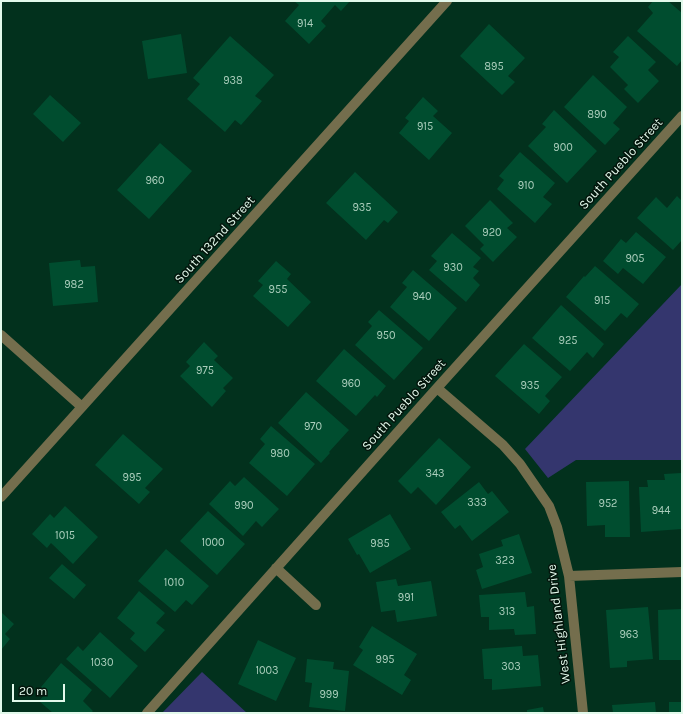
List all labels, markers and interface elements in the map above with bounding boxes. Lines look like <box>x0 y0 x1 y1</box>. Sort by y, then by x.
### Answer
house number: 914 <box>297 17 313 31</box>
house number: 895 <box>484 60 504 74</box>
house number: 938 <box>223 74 243 88</box>
house number: 890 <box>587 108 607 122</box>
street label: South Pueblo Street <box>576 115 666 213</box>
house number: 915 <box>417 120 433 134</box>
house number: 900 <box>553 141 573 155</box>
house number: 960 <box>145 174 165 188</box>
house number: 910 <box>518 179 534 193</box>
street label: South 132nd Street <box>172 193 258 287</box>
house number: 935 <box>352 201 372 215</box>
house number: 920 <box>482 226 502 240</box>
house number: 905 <box>625 252 645 266</box>
house number: 930 <box>443 261 463 275</box>
house number: 982 <box>64 278 84 292</box>
house number: 955 <box>269 283 287 297</box>
house number: 940 <box>412 290 432 304</box>
house number: 915 <box>594 294 610 308</box>
house number: 950 <box>376 329 396 343</box>
house number: 925 <box>559 334 577 348</box>
street label: South Pueblo Street <box>359 356 449 454</box>
house number: 975 <box>196 364 214 378</box>
house number: 960 <box>341 377 361 391</box>
house number: 935 <box>520 379 540 393</box>
house number: 970 <box>304 420 322 434</box>
house number: 980 <box>270 447 290 461</box>
house number: 343 <box>425 467 445 481</box>
house number: 995 <box>123 471 141 485</box>
house number: 333 <box>467 496 487 510</box>
house number: 952 <box>599 497 617 511</box>
house number: 990 <box>234 499 254 513</box>
house number: 944 <box>652 504 670 518</box>
house number: 1015 <box>55 529 75 543</box>
house number: 1000 <box>201 536 225 550</box>
house number: 985 <box>370 537 390 551</box>
house number: 323 <box>495 554 515 568</box>
street label: West Highland Drive <box>544 563 574 685</box>
house number: 1010 <box>164 576 184 590</box>
house number: 991 <box>398 591 414 605</box>
house number: 313 <box>499 605 515 619</box>
house number: 963 <box>619 628 639 642</box>
house number: 995 <box>376 653 394 667</box>
house number: 1030 <box>90 656 114 670</box>
house number: 303 <box>501 660 521 674</box>
house number: 1003 <box>255 664 279 678</box>
scale bar <box>14 676 67 702</box>
text: 20 m <box>19 684 47 698</box>
house number: 999 <box>319 688 339 702</box>

